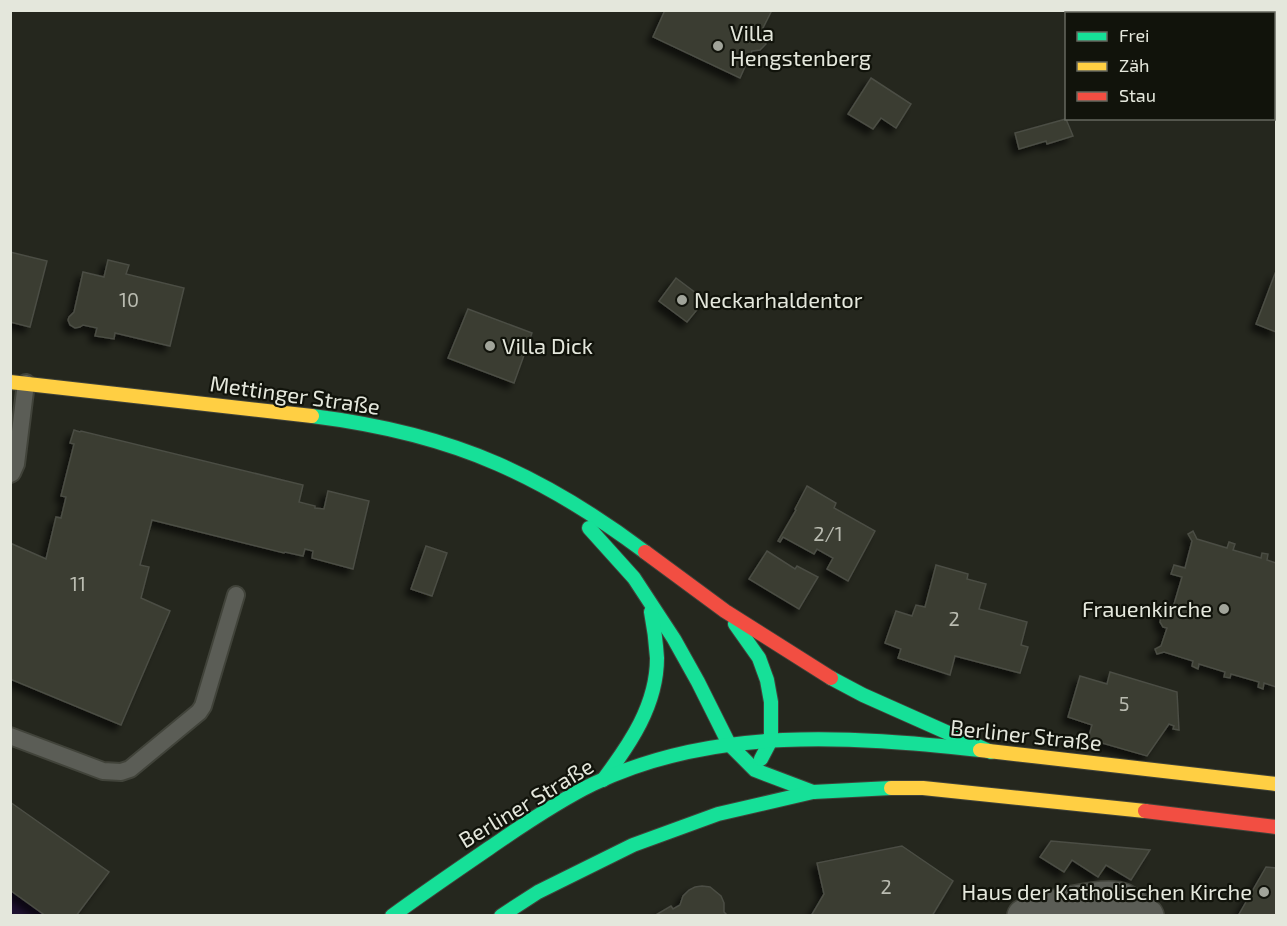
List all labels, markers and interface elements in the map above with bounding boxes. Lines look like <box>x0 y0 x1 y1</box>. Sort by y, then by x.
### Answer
legend <box>1065 12 1275 120</box>
place label: Villa Hengstenberg <box>730 19 871 70</box>
text: Frei <box>1119 24 1150 46</box>
marker: Villa Hengstenberg <box>711 39 725 53</box>
text: Zäh <box>1119 54 1150 76</box>
text: Stau <box>1119 84 1156 106</box>
place label: Neckarhaldentor <box>694 286 863 312</box>
house number: 10 <box>119 287 139 311</box>
marker: Neckarhaldentor <box>675 293 689 307</box>
place label: Villa Dick <box>502 332 593 358</box>
marker: Villa Dick <box>483 339 497 353</box>
street label: Mettinger Straße <box>208 369 382 419</box>
house number: 2/1 <box>813 521 843 545</box>
house number: 11 <box>70 571 86 595</box>
place label: Frauenkirche <box>1082 595 1212 621</box>
marker: Frauenkirche <box>1217 602 1231 616</box>
house number: 2 <box>948 606 960 630</box>
house number: 5 <box>1119 691 1129 715</box>
street label: Berliner Straße <box>949 713 1103 755</box>
street label: Berliner Straße <box>454 752 597 853</box>
house number: 2 <box>880 874 892 898</box>
place label: Haus der Katholischen Kirche <box>962 878 1252 904</box>
marker: Haus der Katholischen Kirche <box>1257 885 1271 899</box>

